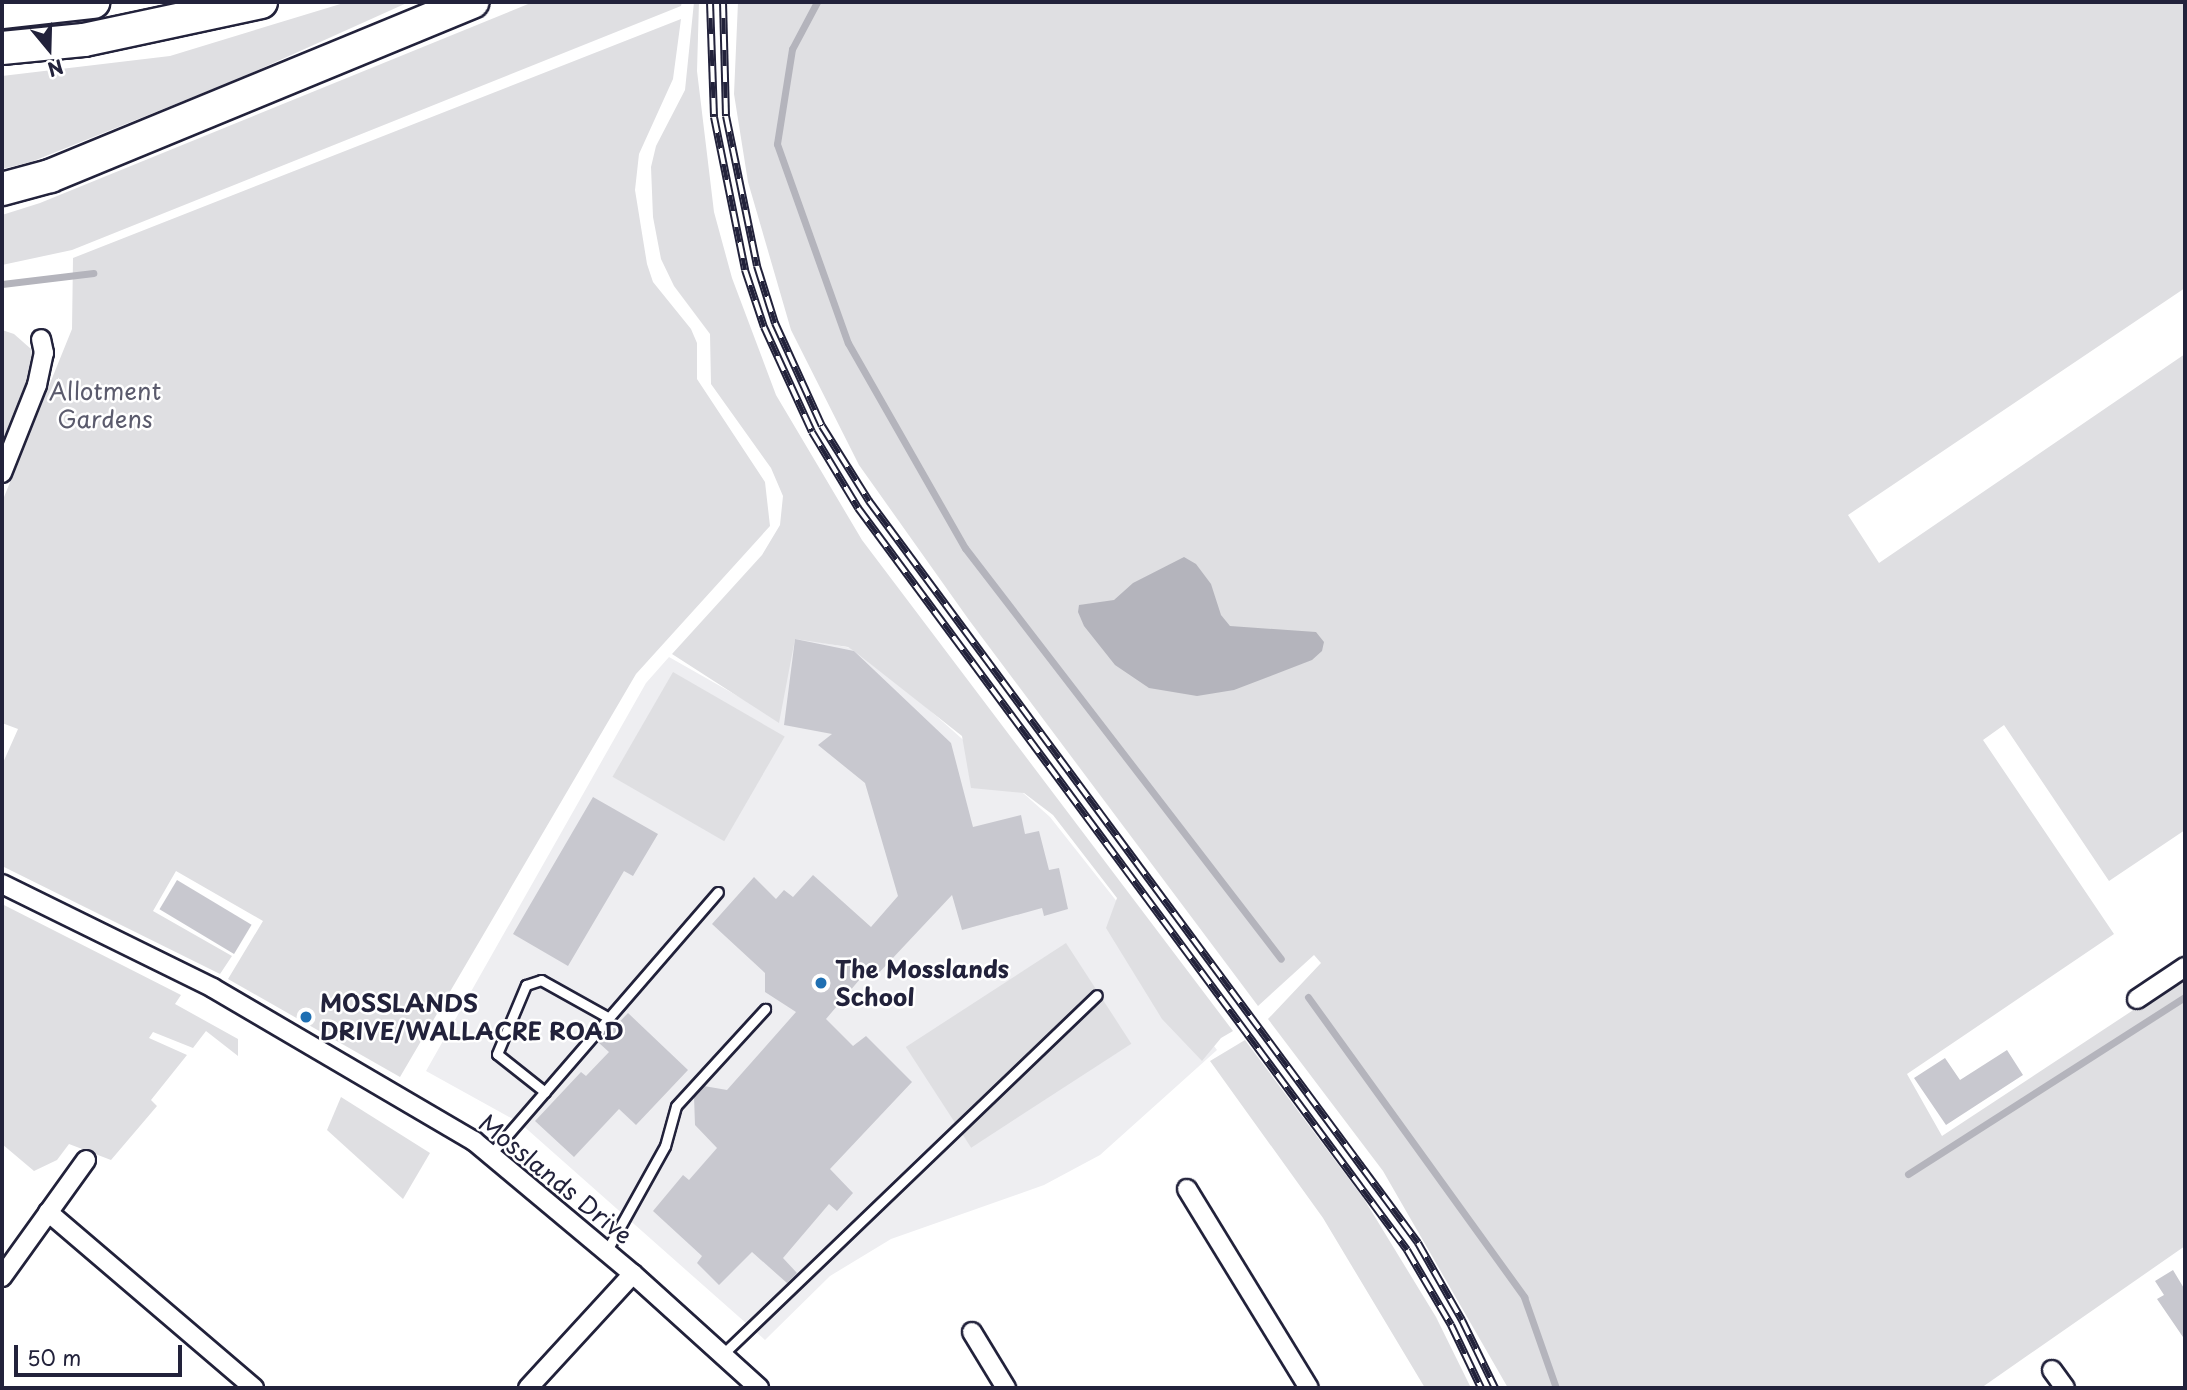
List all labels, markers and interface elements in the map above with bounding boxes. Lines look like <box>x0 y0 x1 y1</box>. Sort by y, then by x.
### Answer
north arrow <box>14 14 84 84</box>
text: N <box>44 53 68 85</box>
park label: Allotment Gardens <box>49 377 161 433</box>
place label: The Mosslands School <box>835 955 1011 1011</box>
marker: The Mosslands School <box>813 975 829 991</box>
place label: MOSSLANDS DRIVE/WALLACRE ROAD <box>320 989 625 1045</box>
marker: MOSSLANDS DRIVE/WALLACRE ROAD <box>298 1009 314 1025</box>
street label: Mosslands Drive <box>474 1108 638 1250</box>
scale bar <box>18 1330 186 1374</box>
text: 50 m <box>27 1341 81 1373</box>

